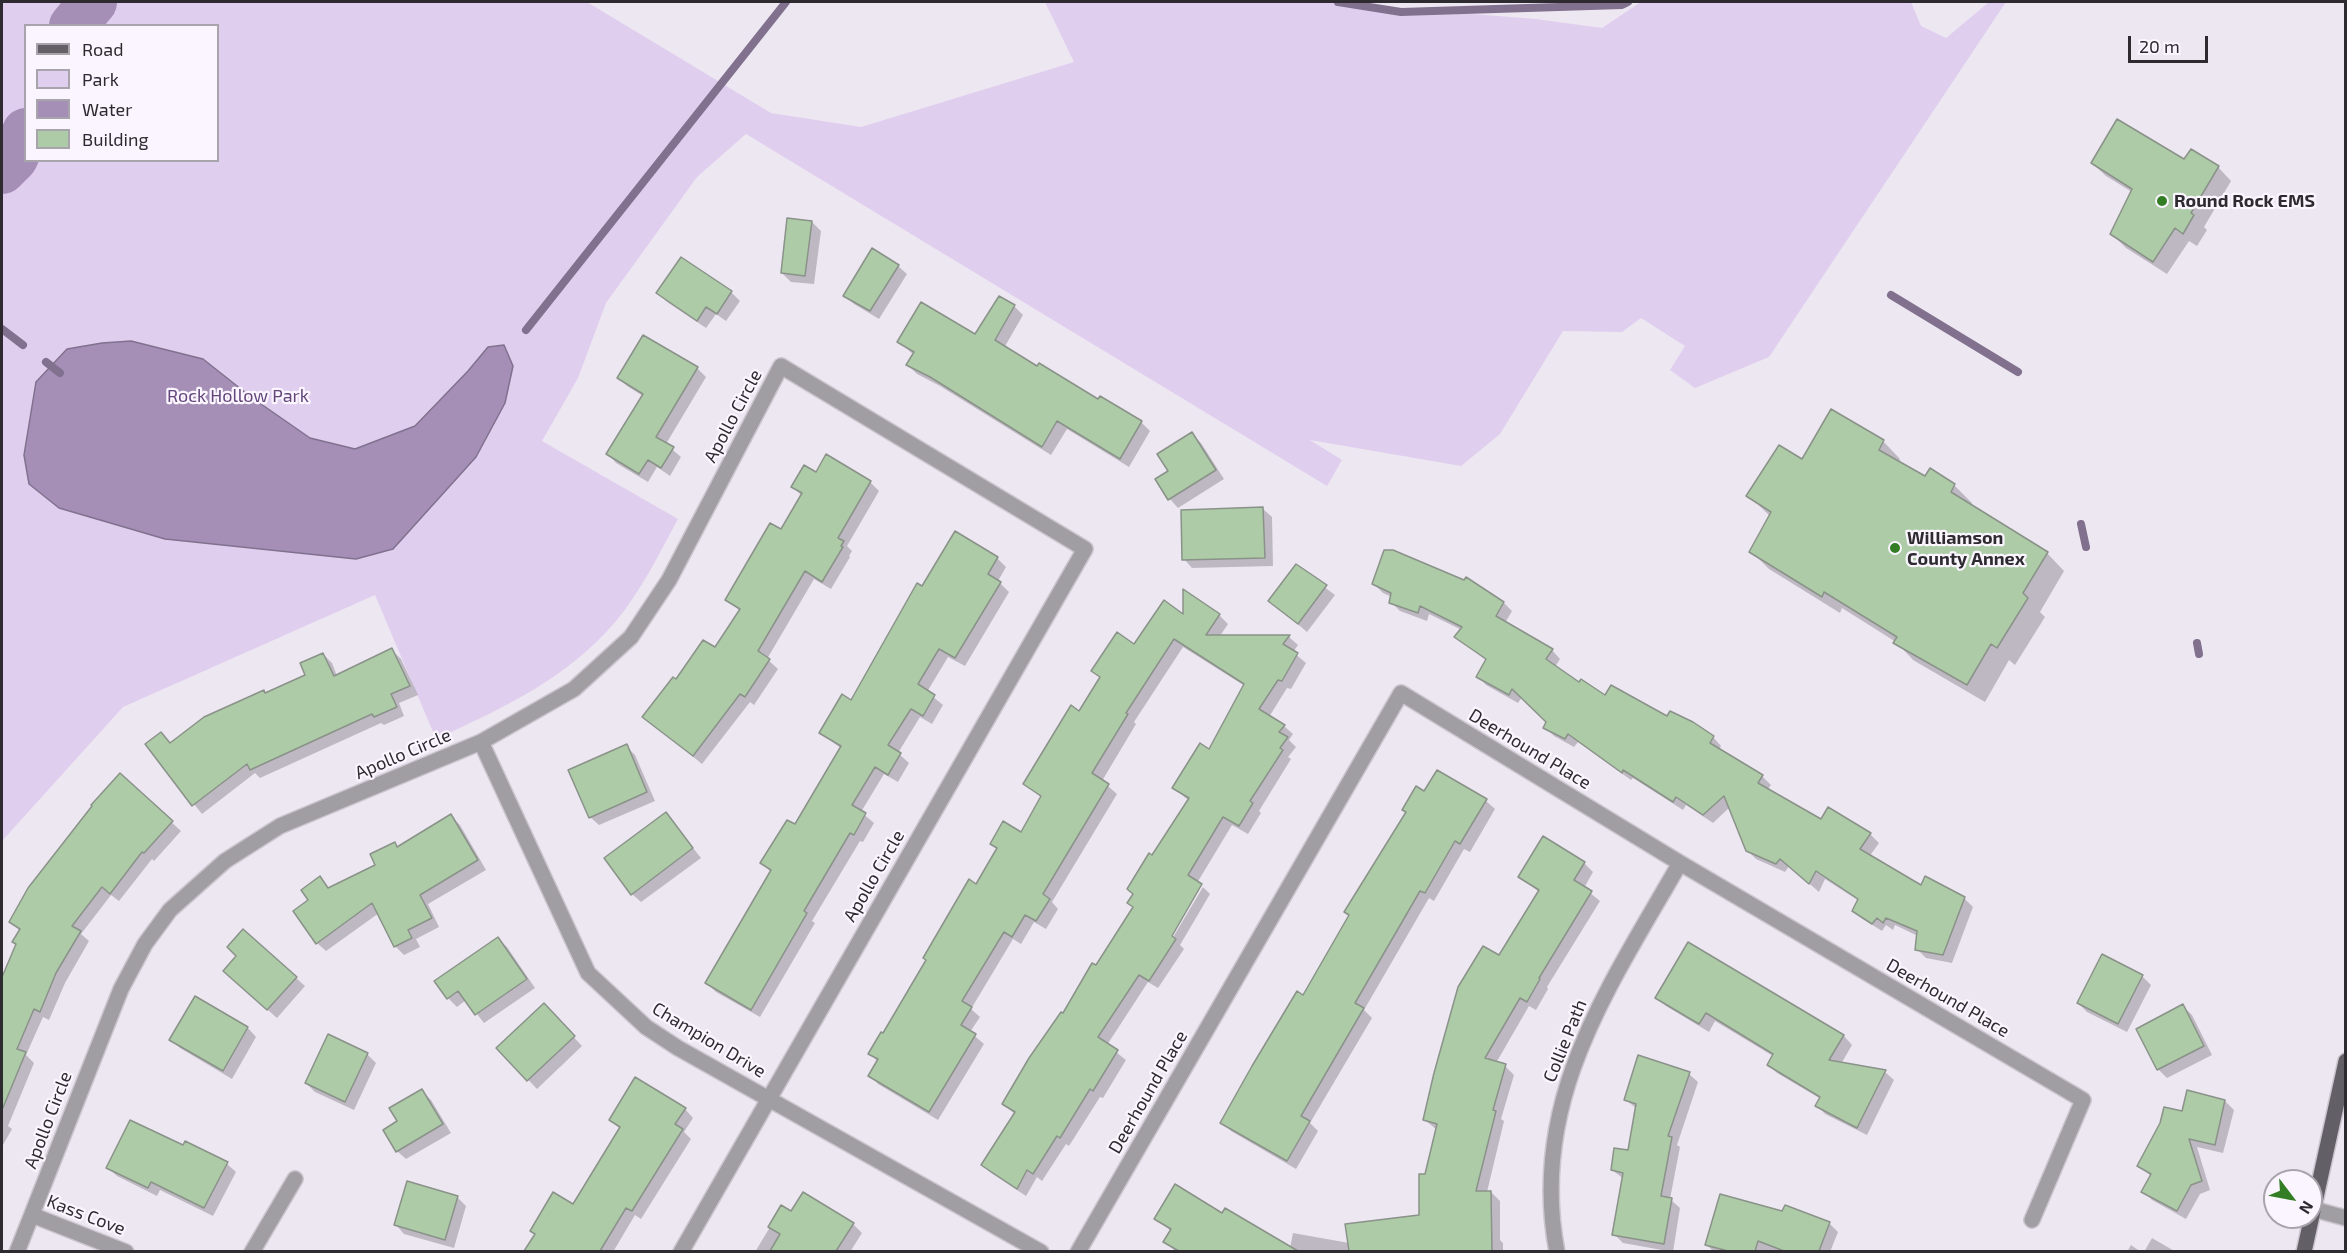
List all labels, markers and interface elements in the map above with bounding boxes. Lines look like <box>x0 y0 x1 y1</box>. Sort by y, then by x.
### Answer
legend <box>24 24 219 162</box>
scale bar <box>2131 24 2210 62</box>
text: 20 m <box>2139 35 2180 57</box>
text: Road <box>82 38 123 60</box>
text: Park <box>82 68 119 90</box>
text: Water <box>82 98 132 120</box>
text: Building <box>82 128 149 150</box>
place label: Round Rock EMS <box>2174 190 2315 212</box>
marker: Round Rock EMS <box>2155 194 2169 208</box>
street label: Apollo Circle <box>699 366 767 466</box>
park label: Rock Hollow Park <box>167 385 309 407</box>
place label: Williamson County Annex <box>1907 527 2025 570</box>
marker: Williamson County Annex <box>1888 541 1902 555</box>
street label: Deerhound Place <box>1465 704 1595 794</box>
street label: Apollo Circle <box>352 724 454 784</box>
street label: Apollo Circle <box>839 826 909 926</box>
street label: Deerhound Place <box>1883 954 2013 1042</box>
street label: Collie Path <box>1539 997 1591 1085</box>
street label: Champion Drive <box>648 998 770 1082</box>
street label: Deerhound Place <box>1104 1027 1192 1157</box>
street label: Apollo Circle <box>20 1068 76 1172</box>
north arrow <box>2263 1169 2323 1229</box>
street label: Kass Cove <box>44 1190 128 1240</box>
text: N <box>2296 1198 2318 1218</box>

